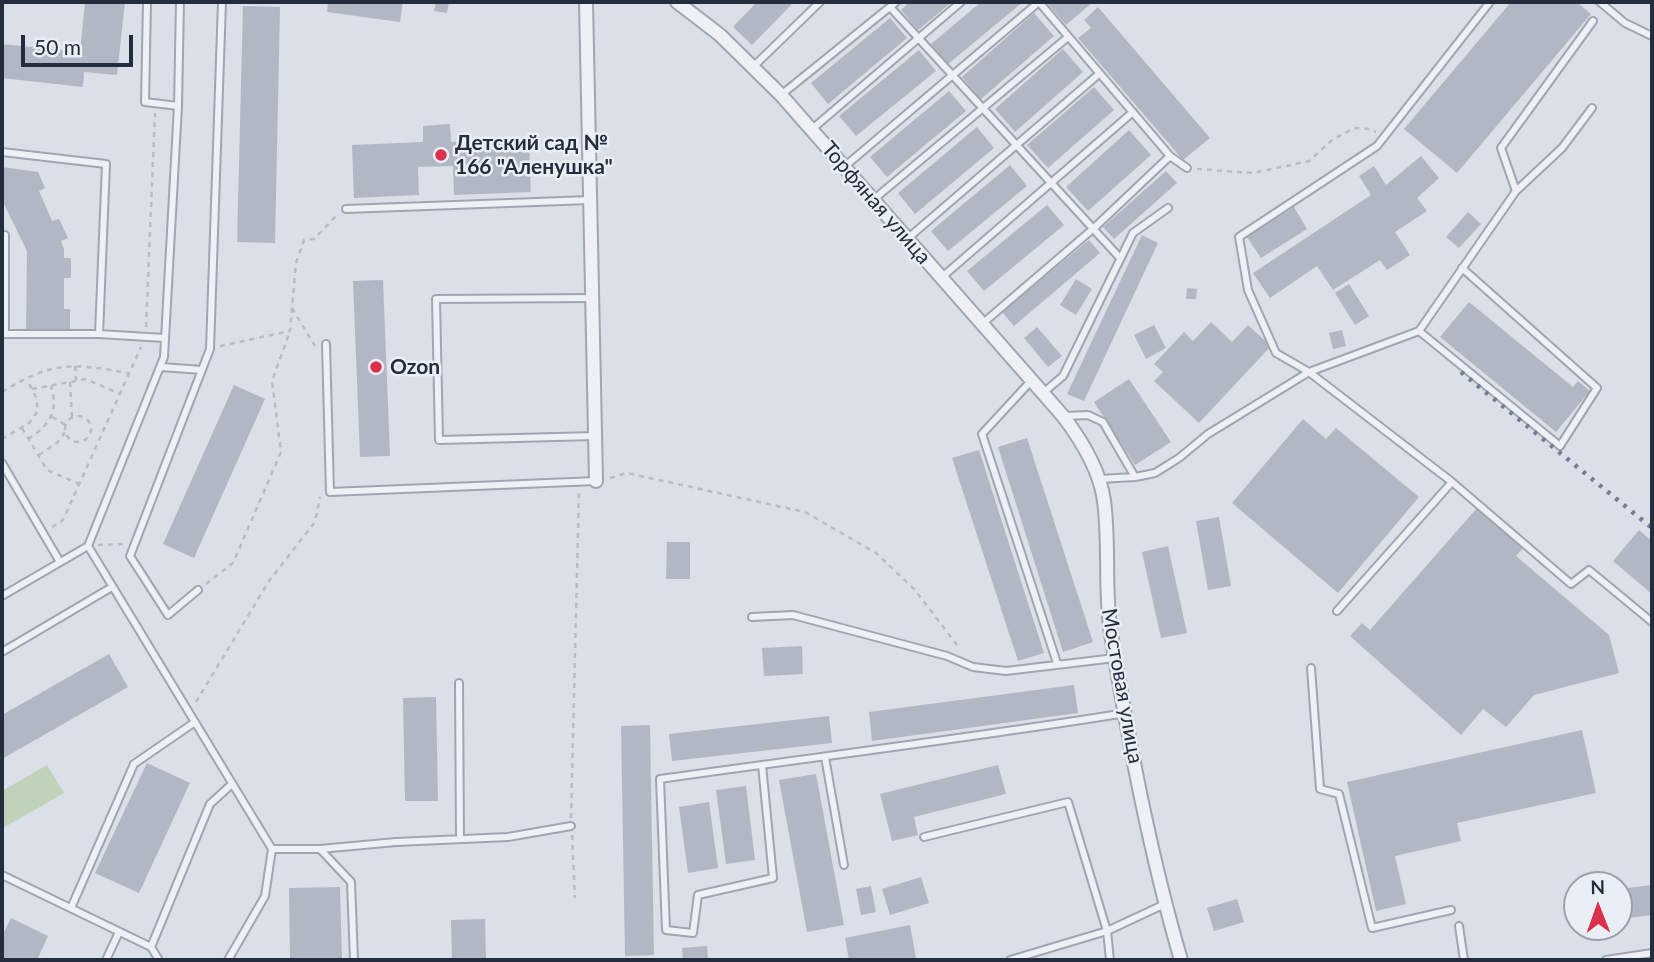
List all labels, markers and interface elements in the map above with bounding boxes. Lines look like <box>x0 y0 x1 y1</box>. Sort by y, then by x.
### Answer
scale bar <box>24 21 136 65</box>
text: 50 m <box>34 34 81 59</box>
place label: Детский сад № 166 "Аленушка" <box>455 130 613 180</box>
street label: Торфяная улица <box>816 137 936 269</box>
marker: Детский сад № 166 "Аленушка" <box>433 147 449 163</box>
place label: Ozon <box>390 354 440 380</box>
marker: Ozon <box>368 359 384 375</box>
street label: Мостовая улица <box>1096 606 1148 766</box>
north arrow <box>1563 871 1633 941</box>
text: N <box>1590 875 1605 898</box>

